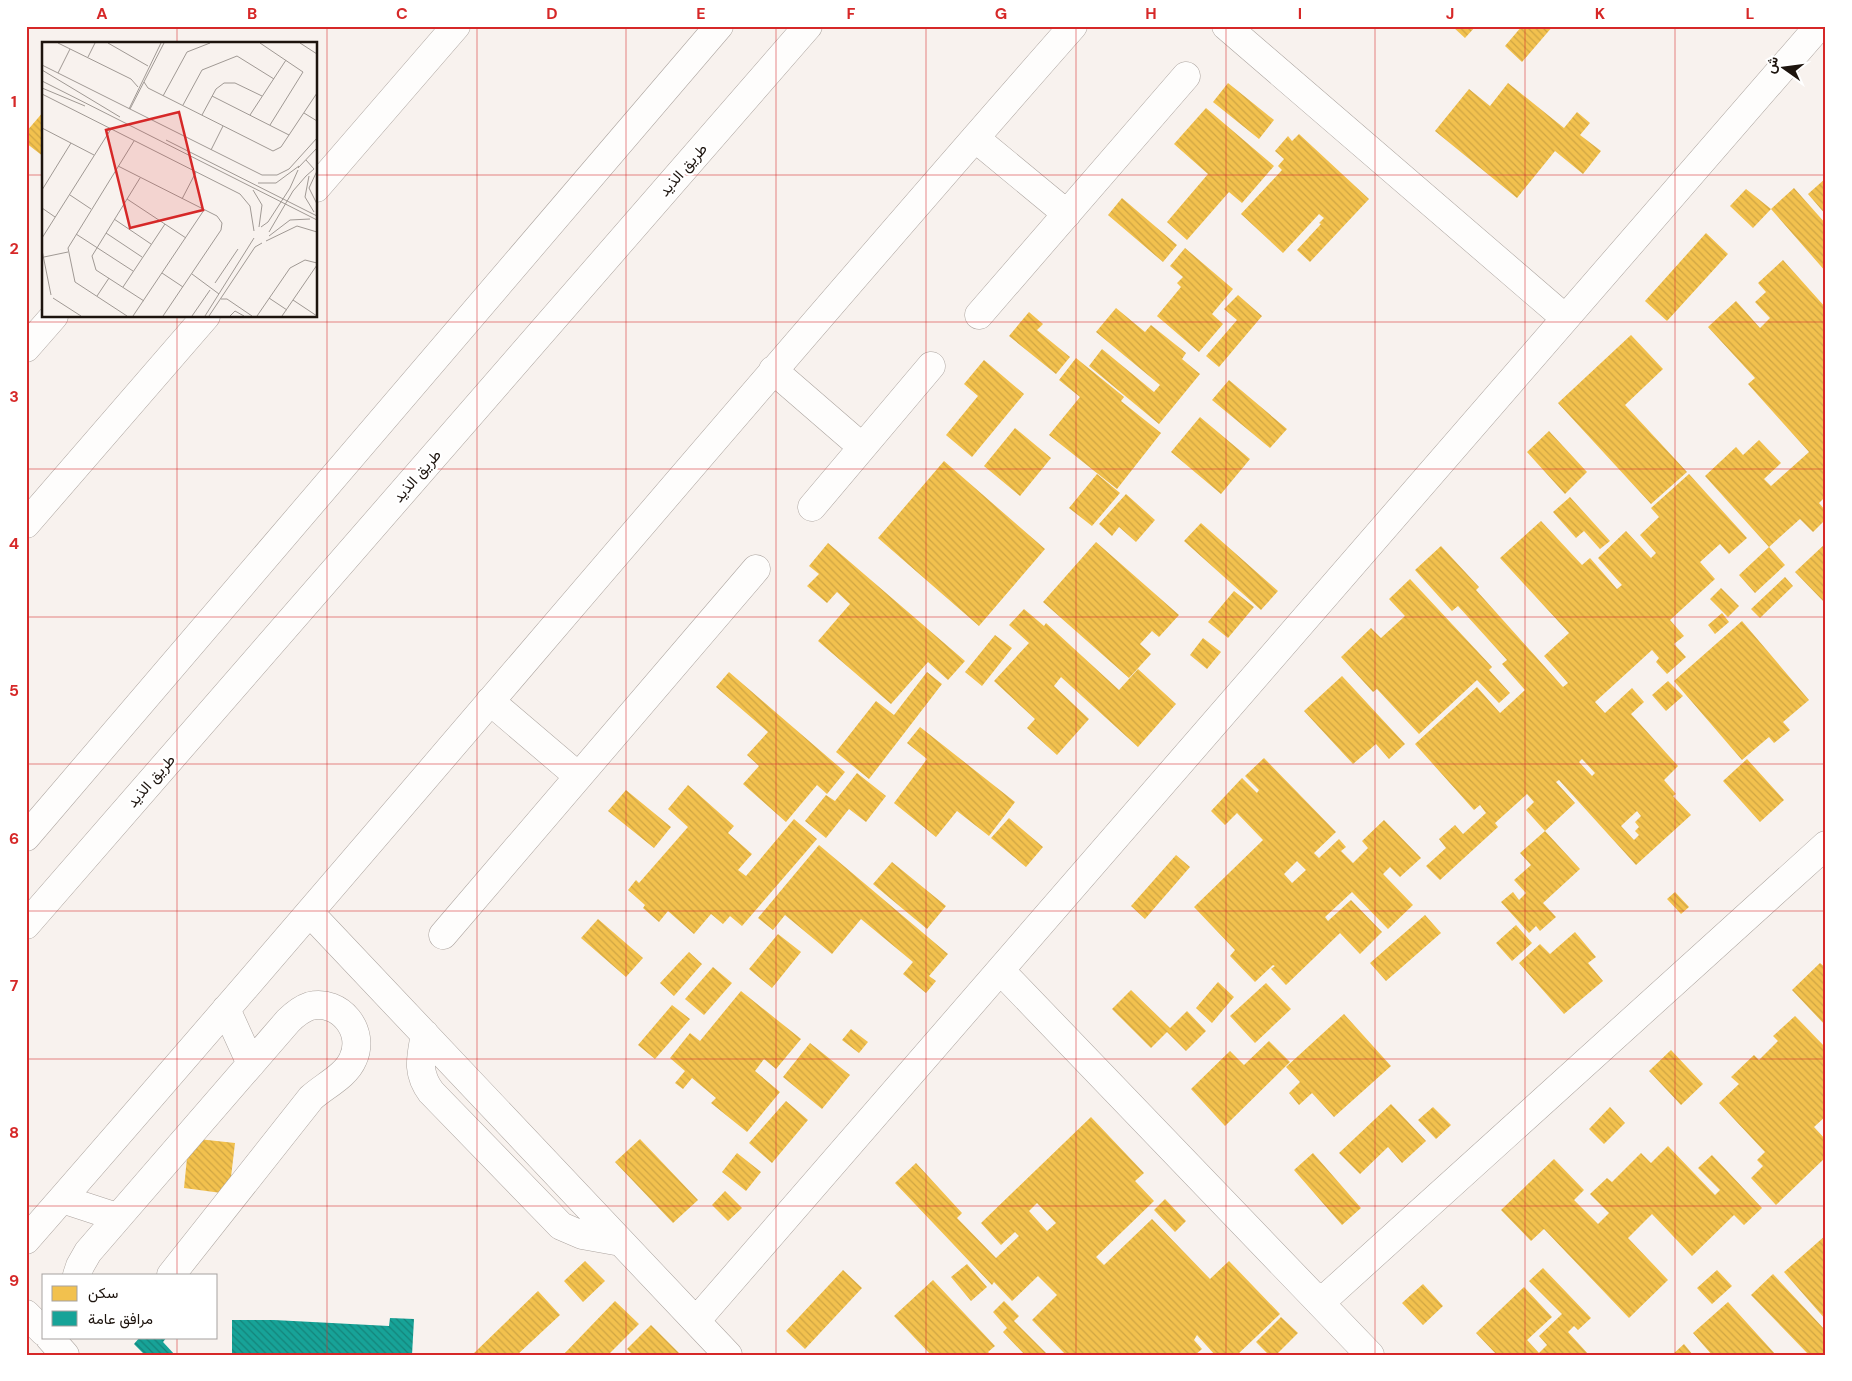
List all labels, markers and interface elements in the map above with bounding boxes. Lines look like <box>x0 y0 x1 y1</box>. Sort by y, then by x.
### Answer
text: A <box>96 3 108 24</box>
text: B <box>247 3 257 24</box>
text: C <box>396 3 408 24</box>
text: D <box>546 3 558 24</box>
text: E <box>696 3 706 24</box>
text: F <box>847 3 856 24</box>
text: G <box>995 3 1007 24</box>
text: H <box>1145 3 1157 24</box>
text: I <box>1298 3 1302 24</box>
text: J <box>1446 3 1454 24</box>
text: K <box>1595 3 1606 24</box>
text: L <box>1746 3 1755 24</box>
inset map <box>42 42 318 318</box>
north arrow <box>1760 42 1810 92</box>
text: ش <box>1761 54 1782 75</box>
text: 1 <box>11 91 17 112</box>
street label: طريق الذيد <box>654 139 712 201</box>
text: 2 <box>9 238 19 259</box>
text: 3 <box>9 386 19 407</box>
street label: طريق الذيد <box>388 445 446 507</box>
text: 4 <box>9 533 19 554</box>
text: 5 <box>9 680 19 701</box>
street label: طريق الذيد <box>122 750 180 812</box>
text: 6 <box>9 828 19 849</box>
text: 7 <box>10 975 19 996</box>
text: 8 <box>9 1122 19 1143</box>
text: 9 <box>9 1270 19 1291</box>
legend <box>42 1274 218 1338</box>
text: سكن <box>88 1283 118 1303</box>
text: مرافق عامة <box>88 1309 153 1329</box>

